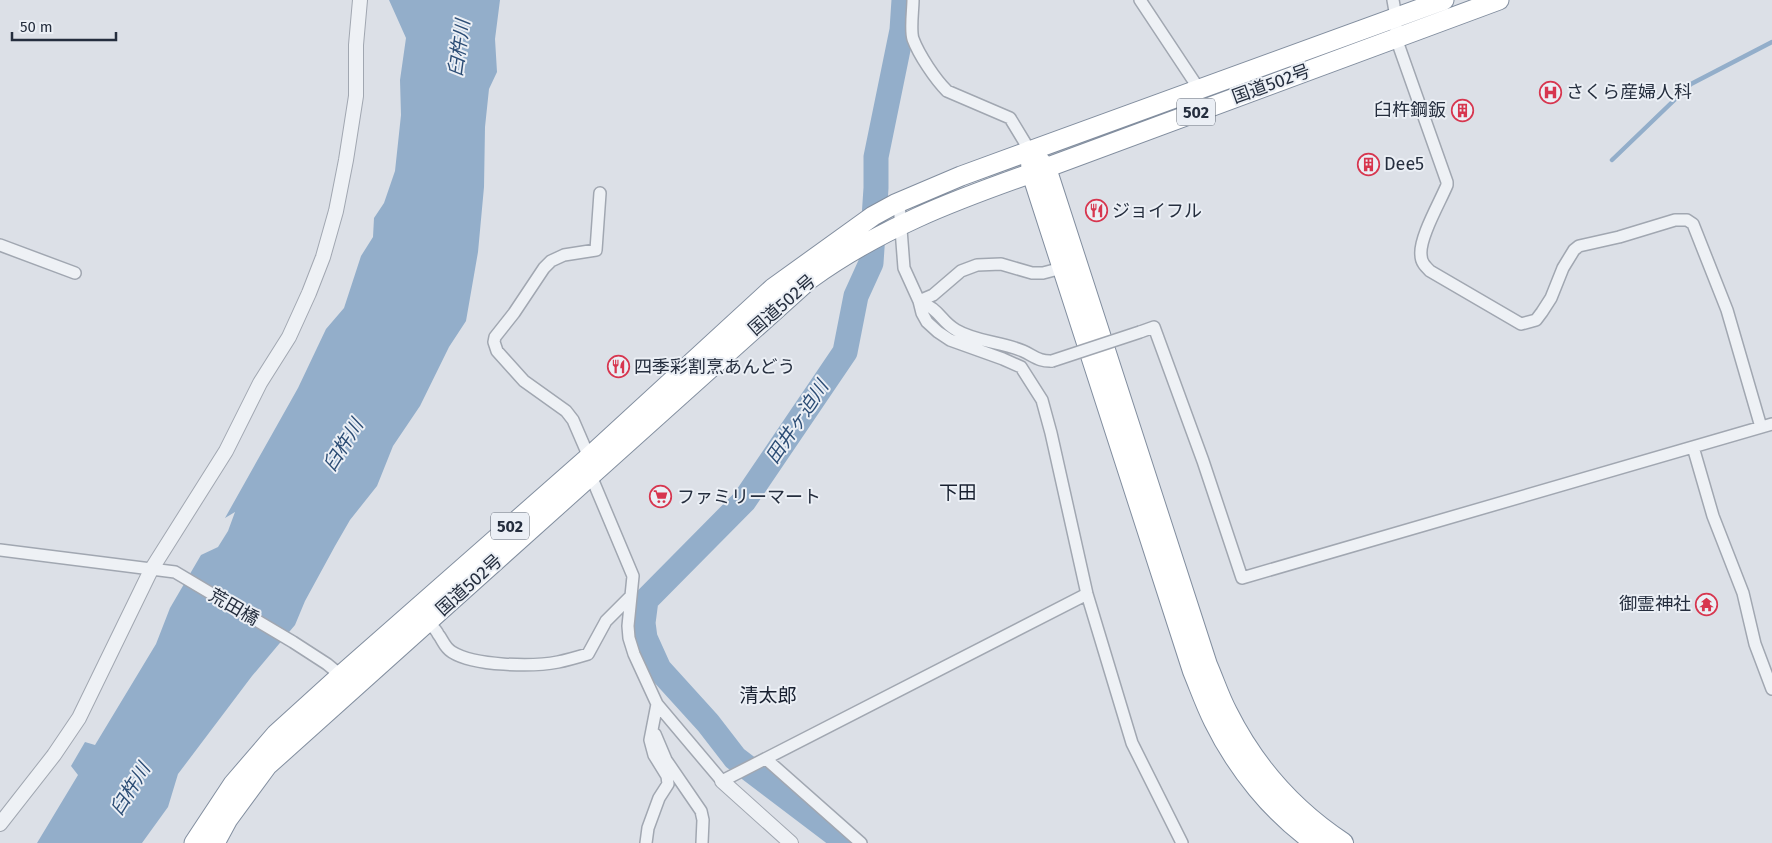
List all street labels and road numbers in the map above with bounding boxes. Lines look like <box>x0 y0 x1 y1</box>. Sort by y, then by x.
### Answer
street label: 国道502号 <box>1229 60 1313 108</box>
road number: 502 <box>1177 98 1215 125</box>
street label: 国道502号 <box>744 270 820 340</box>
road number: 502 <box>491 512 529 540</box>
street label: 国道502号 <box>431 549 507 621</box>
street label: 荒田橋 <box>205 584 263 630</box>

